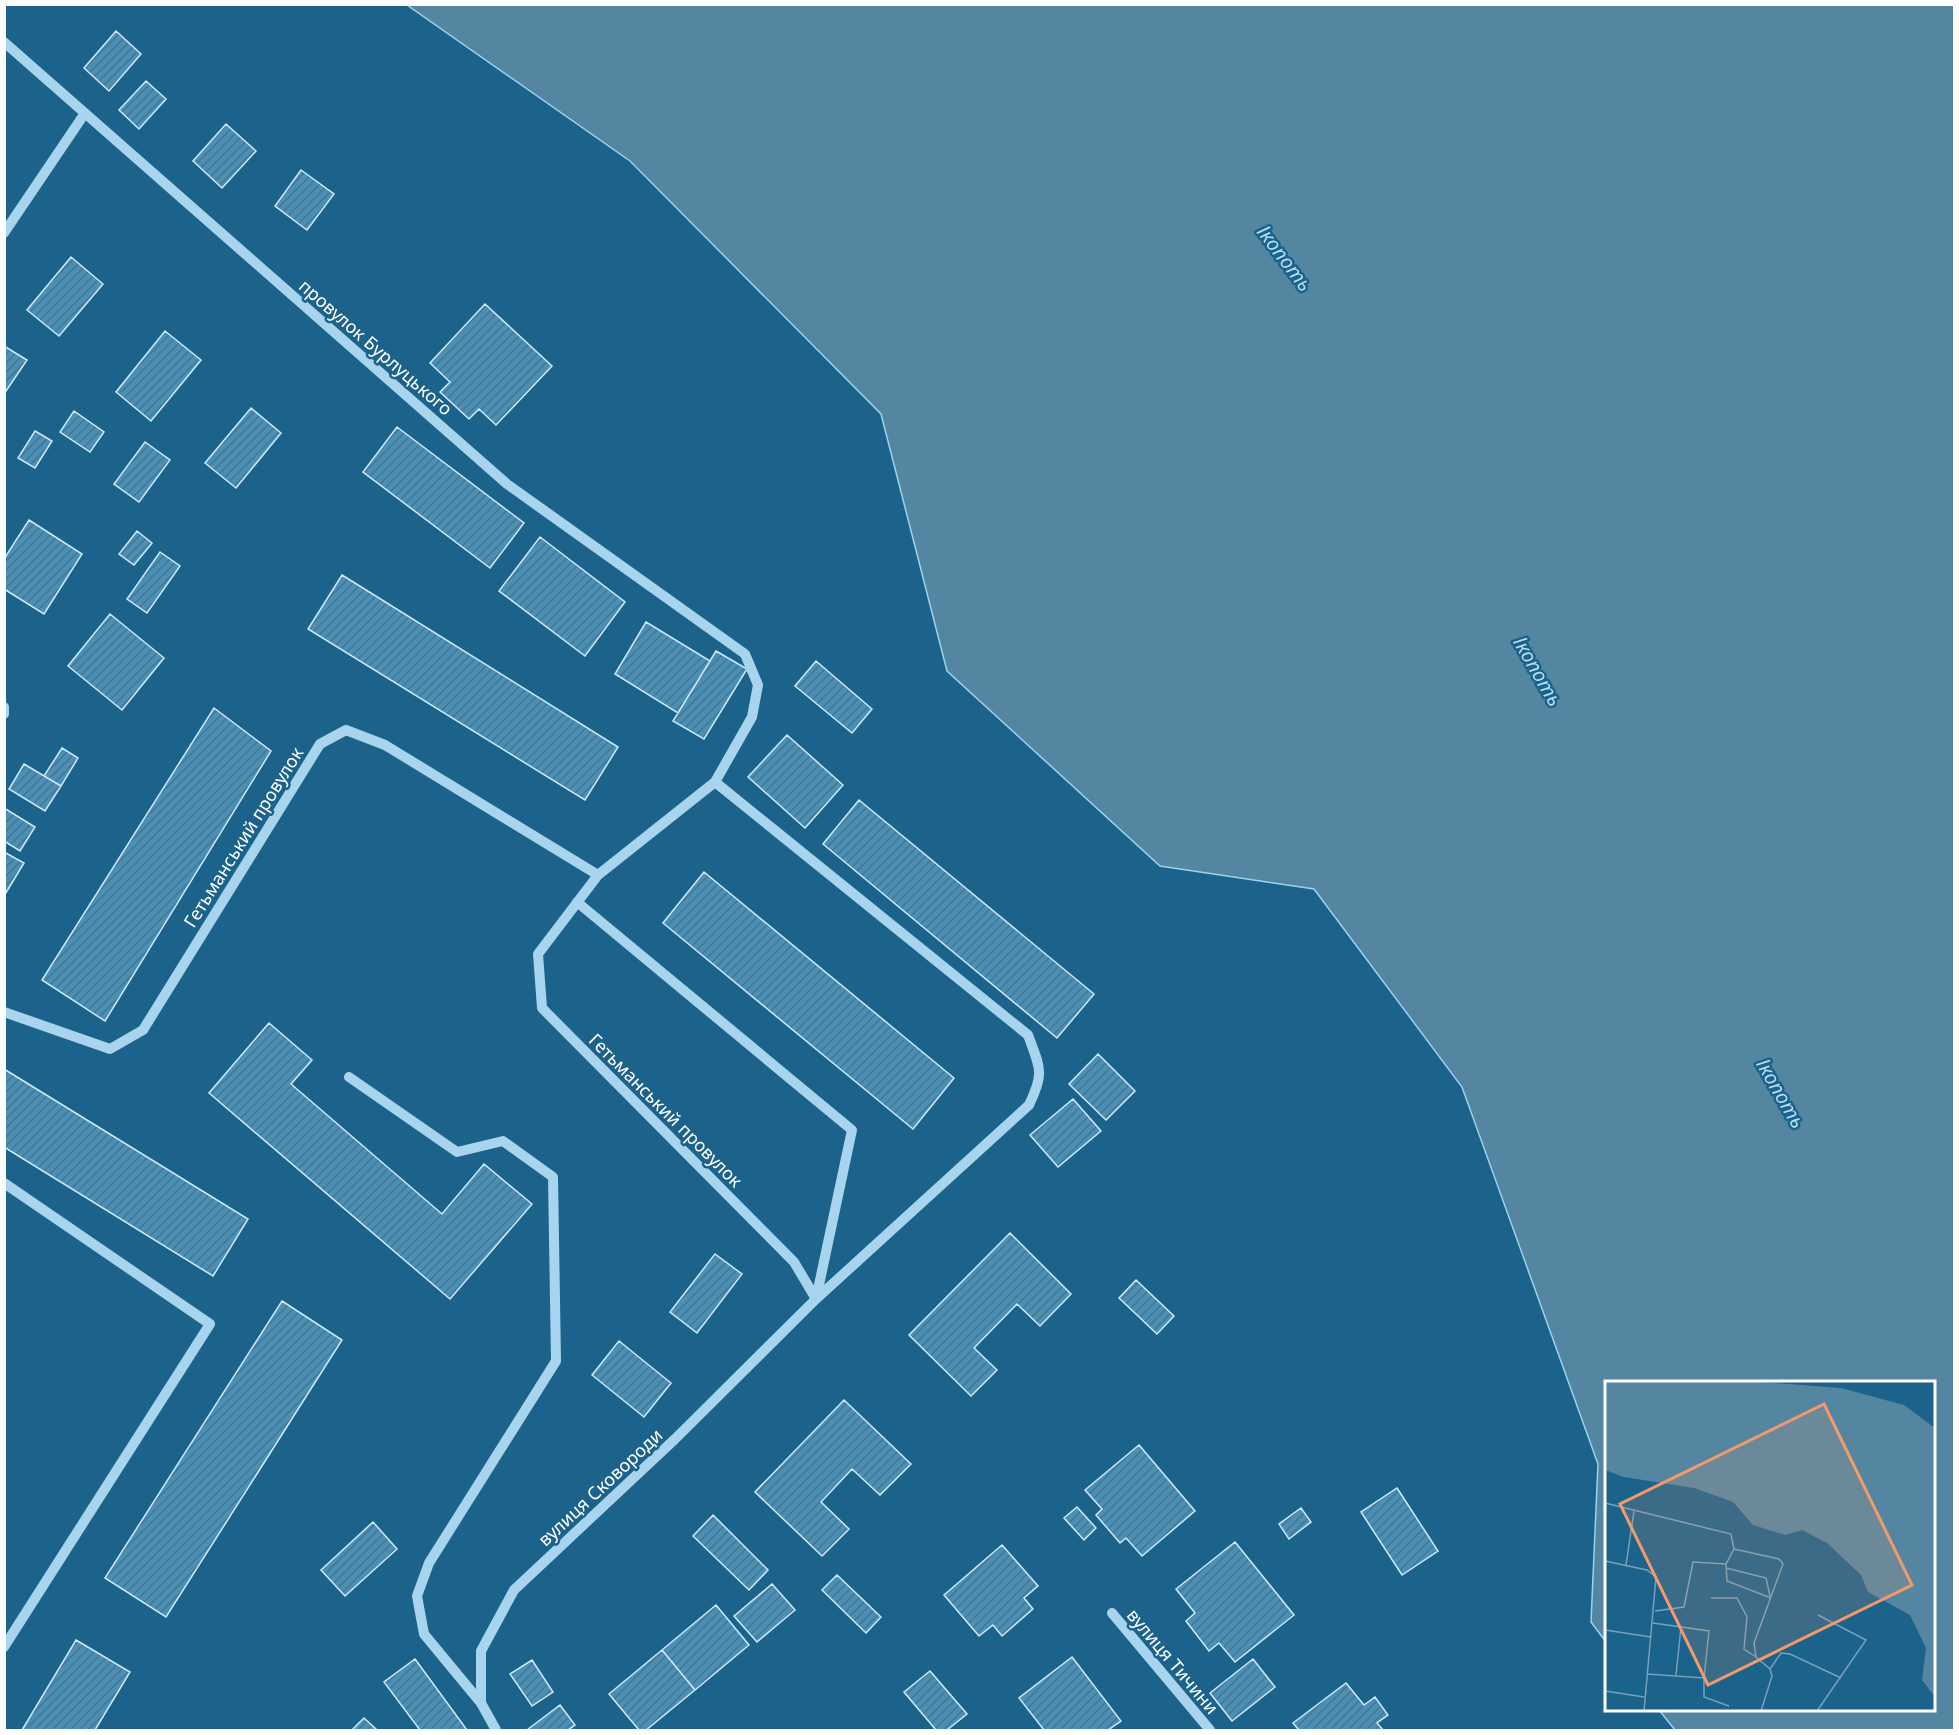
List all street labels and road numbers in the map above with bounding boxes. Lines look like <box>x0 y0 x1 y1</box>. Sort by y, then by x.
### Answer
street label: провулок Бурлуцького <box>294 274 458 420</box>
street label: Гетьманський провулок <box>178 742 309 932</box>
street label: Гетьманський провулок <box>584 1028 748 1192</box>
street label: вулиця Сковороди <box>533 1423 667 1551</box>
street label: вулиця Тичини <box>1122 1603 1224 1719</box>

